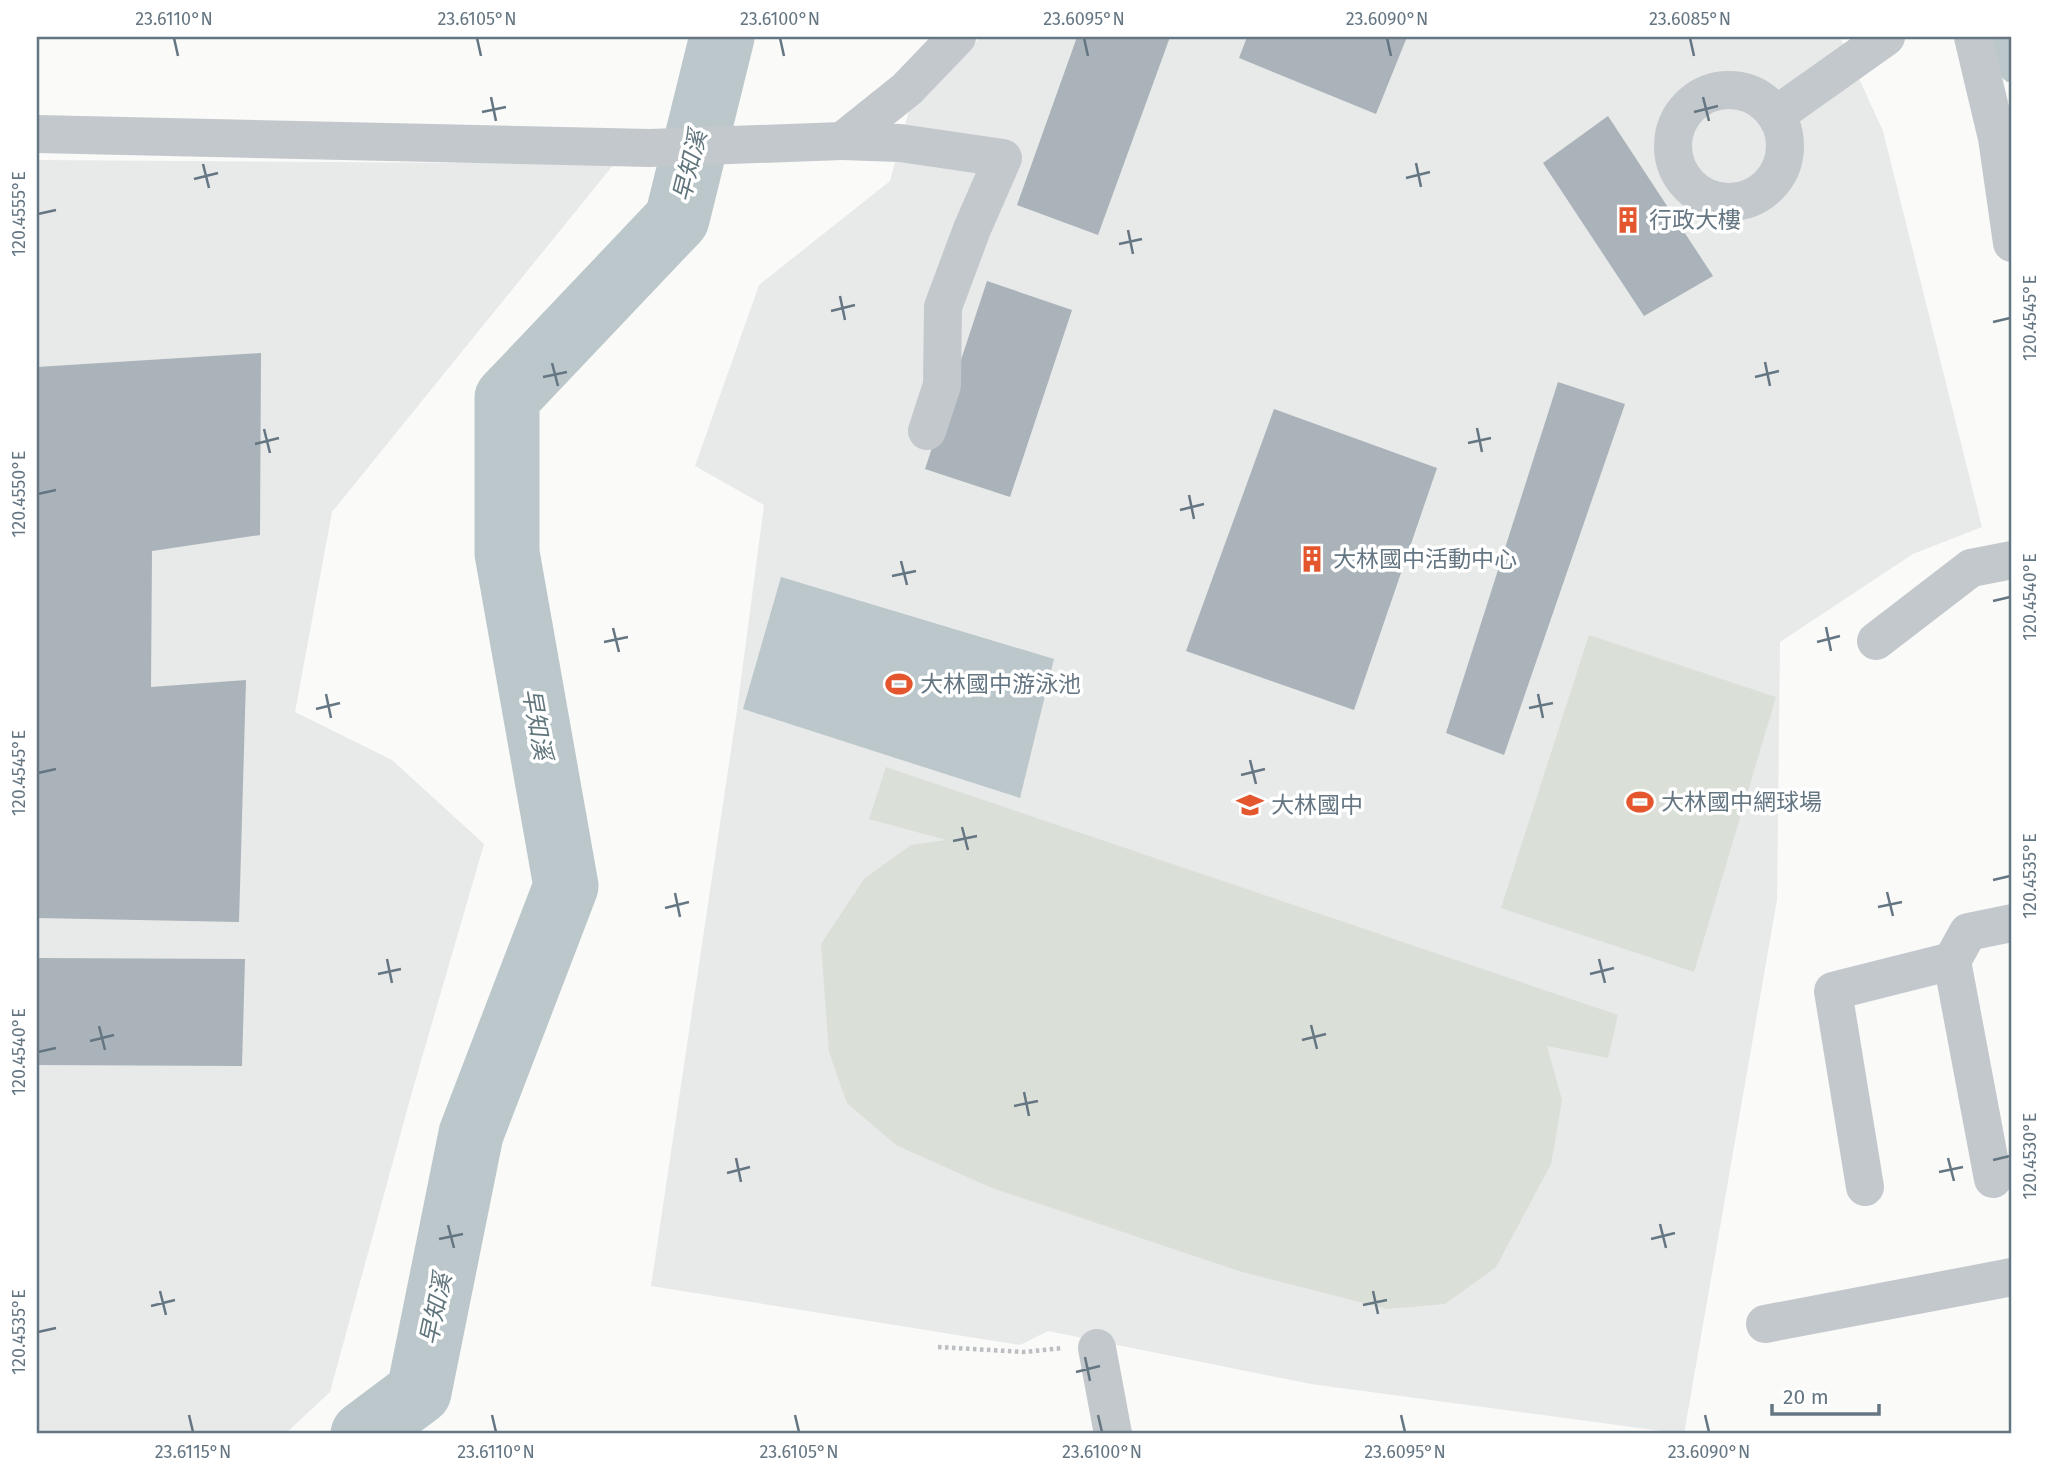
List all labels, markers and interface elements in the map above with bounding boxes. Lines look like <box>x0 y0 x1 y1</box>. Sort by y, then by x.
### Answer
text: 23.6110°N <box>135 8 213 30</box>
text: 23.6105°N <box>437 8 517 30</box>
text: 23.6100°N <box>740 8 820 30</box>
text: 23.6095°N <box>1043 8 1125 30</box>
text: 23.6090°N <box>1346 8 1428 30</box>
text: 23.6085°N <box>1649 8 1731 30</box>
water label: 早知溪 <box>668 125 713 204</box>
text: 120.4555°E <box>8 171 30 257</box>
building icon: 行政大樓 <box>1613 205 1643 235</box>
place label: 行政大樓 <box>1649 206 1741 234</box>
text: 120.4545°E <box>2019 275 2041 361</box>
text: 120.4550°E <box>8 451 30 537</box>
building icon: 大林國中活動中心 <box>1297 544 1327 574</box>
place label: 大林國中活動中心 <box>1333 545 1517 573</box>
text: 120.4540°E <box>2019 553 2041 641</box>
sports icon: 大林國中游泳池 <box>884 669 914 699</box>
place label: 大林國中游泳池 <box>920 670 1081 698</box>
water label: 早知溪 <box>517 686 558 765</box>
text: 120.4545°E <box>8 730 30 816</box>
sports icon: 大林國中網球場 <box>1625 787 1655 817</box>
place label: 大林國中網球場 <box>1661 788 1822 816</box>
school or university icon: 大林國中 <box>1235 790 1265 820</box>
place label: 大林國中 <box>1271 791 1363 819</box>
text: 120.4535°E <box>2019 833 2041 919</box>
text: 120.4540°E <box>8 1008 30 1096</box>
text: 120.4530°E <box>2019 1113 2041 1199</box>
water label: 早知溪 <box>415 1268 458 1347</box>
text: 120.4535°E <box>8 1289 30 1375</box>
scale bar <box>1772 1373 1879 1417</box>
text: 20 m <box>1783 1384 1829 1410</box>
text: 23.6115°N <box>155 1441 231 1463</box>
text: 23.6110°N <box>457 1441 535 1463</box>
text: 23.6105°N <box>759 1441 839 1463</box>
text: 23.6100°N <box>1062 1441 1142 1463</box>
text: 23.6095°N <box>1364 1441 1446 1463</box>
text: 23.6090°N <box>1668 1441 1750 1463</box>

